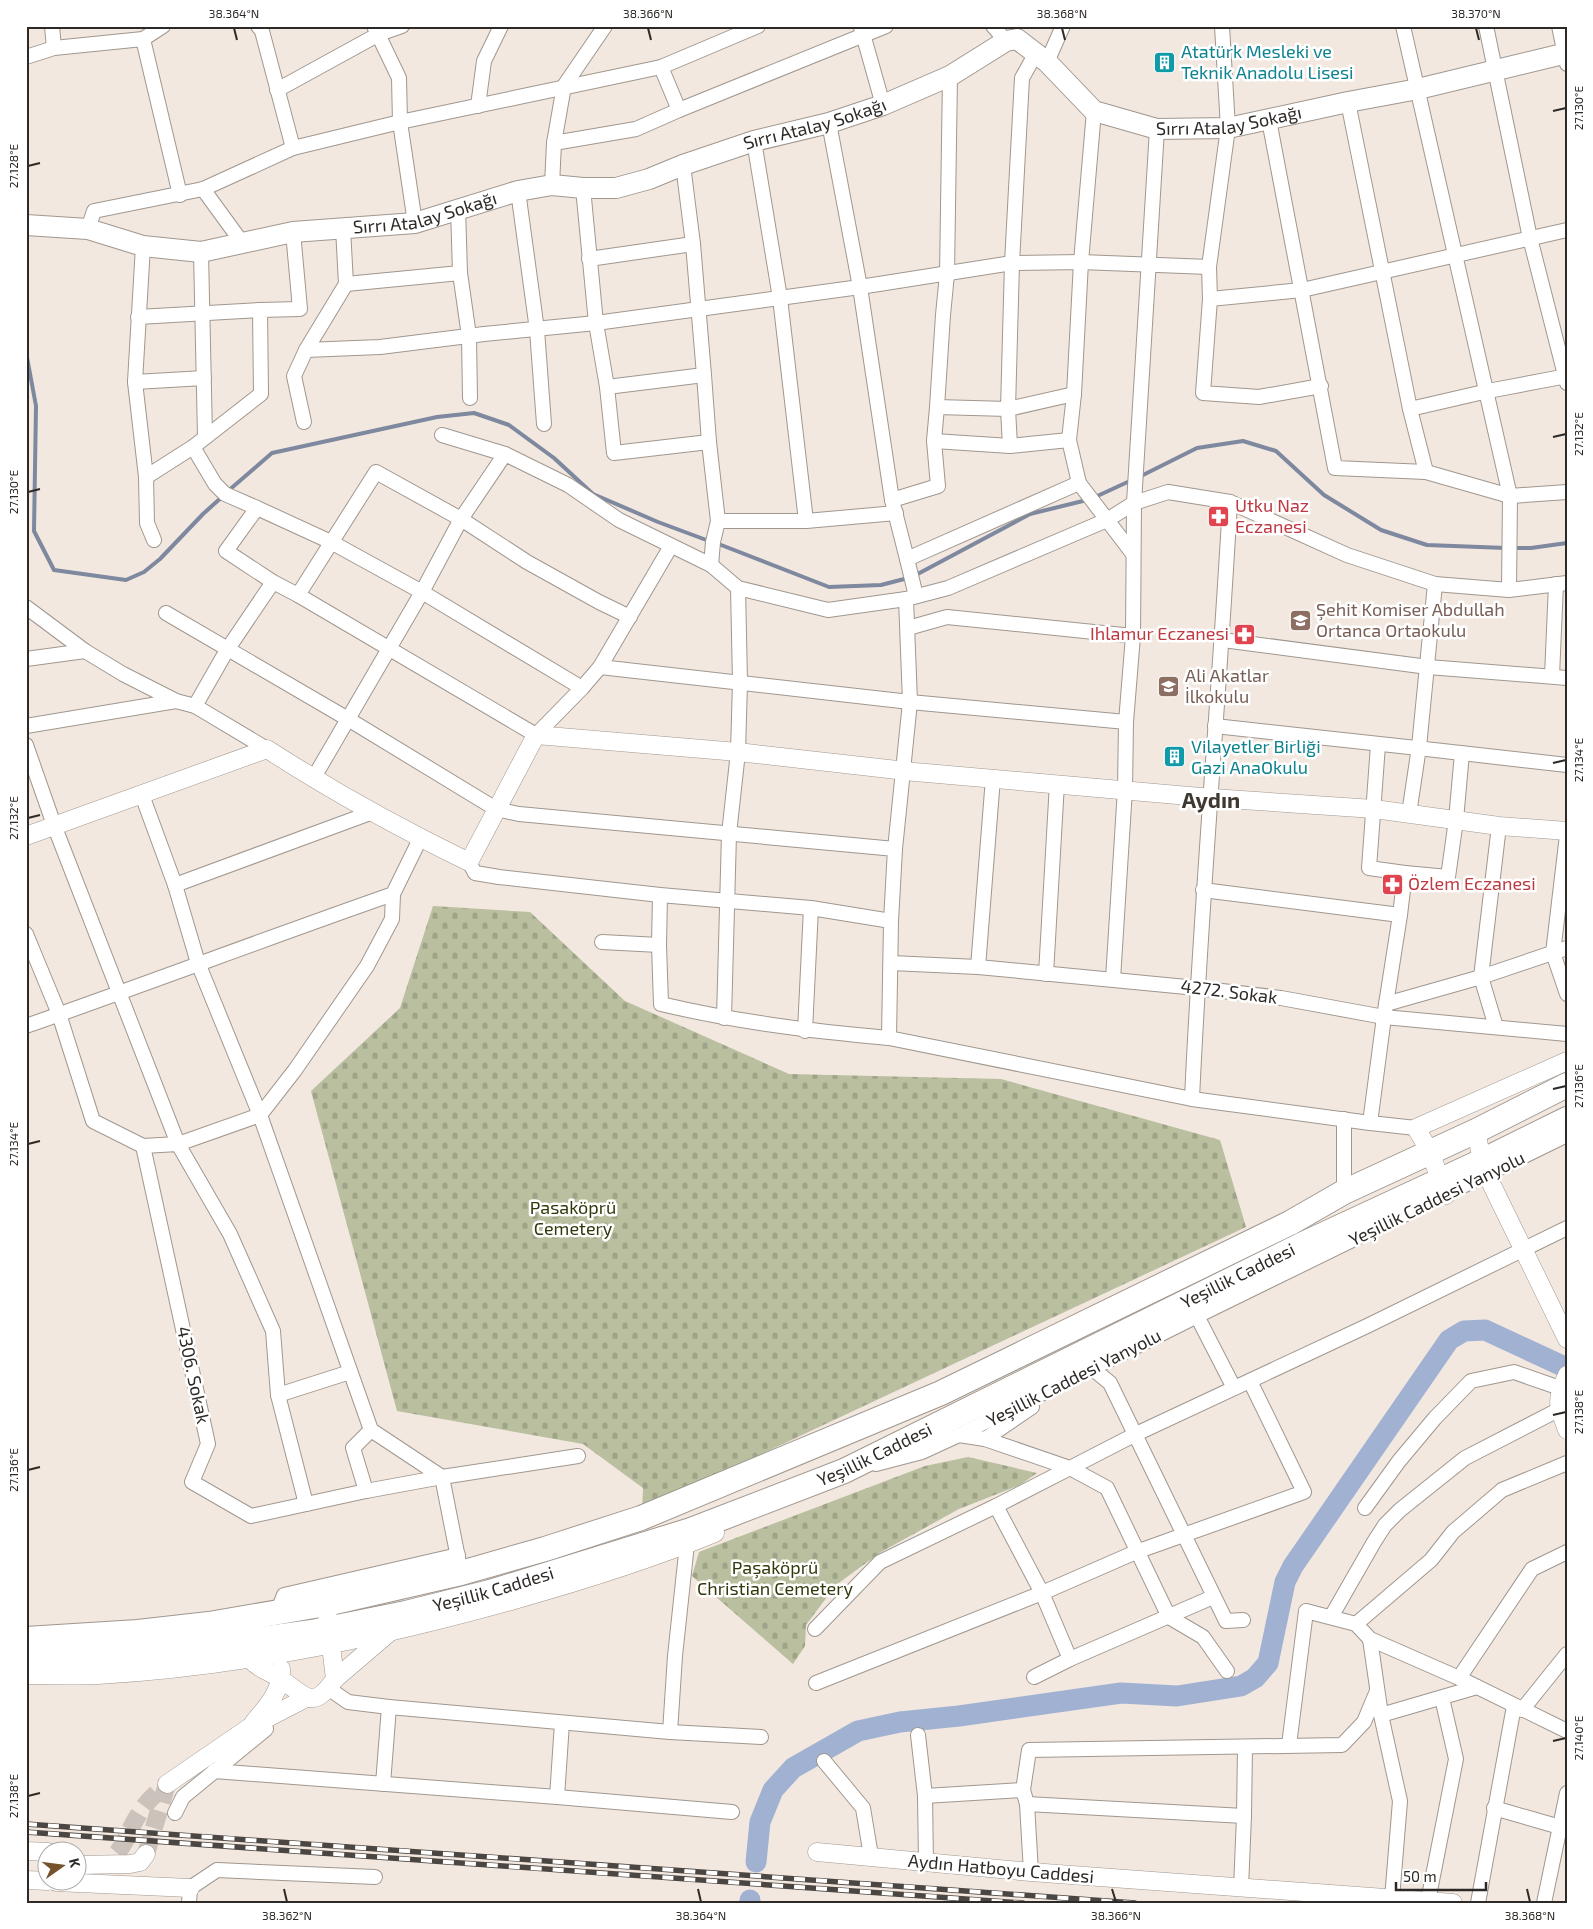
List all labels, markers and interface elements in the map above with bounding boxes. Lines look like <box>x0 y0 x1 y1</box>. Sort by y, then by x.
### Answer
text: 38.364°N <box>209 6 259 20</box>
text: 38.366°N <box>623 6 673 20</box>
text: 38.368°N <box>1037 6 1087 20</box>
text: 38.370°N <box>1451 6 1501 20</box>
place label: Atatürk Mesleki ve Teknik Anadolu Lisesi <box>1181 40 1354 83</box>
building icon: Atatürk Mesleki ve Teknik Anadolu Lisesi <box>1153 50 1177 74</box>
text: 27.130°E <box>1571 86 1585 130</box>
street label: Sırrı Atalay Sokağı <box>740 93 889 154</box>
street label: Sırrı Atalay Sokağı <box>1156 100 1304 139</box>
text: 27.128°E <box>6 143 20 188</box>
street label: Sırrı Atalay Sokağı <box>352 186 499 238</box>
text: 27.132°E <box>1571 412 1585 456</box>
text: 27.130°E <box>6 470 20 514</box>
place label: Utku Naz Eczanesi <box>1235 494 1309 537</box>
pharmacy icon: Utku Naz Eczanesi <box>1207 504 1231 528</box>
place label: Şehit Komiser Abdullah Ortanca Ortaokulu <box>1316 598 1505 641</box>
school or university icon: Şehit Komiser Abdullah Ortanca Ortaokulu <box>1288 608 1312 632</box>
place label: Ihlamur Eczanesi <box>1090 622 1229 644</box>
pharmacy icon: Ihlamur Eczanesi <box>1233 622 1257 646</box>
place label: Ali Akatlar İlkokulu <box>1185 664 1269 707</box>
school or university icon: Ali Akatlar İlkokulu <box>1157 674 1181 698</box>
place label: Vilayetler Birliği Gazi AnaOkulu <box>1191 735 1321 778</box>
text: 27.134°E <box>1571 737 1585 782</box>
building icon: Vilayetler Birliği Gazi AnaOkulu <box>1163 745 1187 769</box>
district label: Aydın <box>1182 786 1240 813</box>
text: 27.132°E <box>6 796 20 840</box>
pharmacy icon: Özlem Eczanesi <box>1380 872 1404 896</box>
place label: Özlem Eczanesi <box>1408 872 1536 894</box>
street label: 4272. Sokak <box>1180 974 1279 1008</box>
text: 27.136°E <box>1571 1064 1585 1108</box>
text: 27.134°E <box>6 1121 20 1166</box>
street label: Yeşillik Caddesi Yanyolu <box>1345 1146 1528 1251</box>
park label: Pasaköprü Cemetery <box>530 1196 616 1239</box>
street label: Yeşillik Caddesi <box>1177 1238 1298 1313</box>
street label: 4306. Sokak <box>173 1324 215 1425</box>
street label: Yeşillik Caddesi Yanyolu <box>983 1324 1165 1432</box>
text: 27.138°E <box>1571 1390 1585 1434</box>
street label: Yeşillik Caddesi <box>814 1417 935 1490</box>
text: 27.136°E <box>6 1448 20 1492</box>
park label: Paşaköprü Christian Cemetery <box>697 1556 853 1599</box>
street label: Yeşillik Caddesi <box>430 1561 556 1616</box>
text: 27.140°E <box>1571 1715 1585 1761</box>
text: 27.138°E <box>6 1774 20 1818</box>
north arrow <box>38 1842 88 1892</box>
street label: Aydın Hatboyu Caddesi <box>907 1849 1095 1887</box>
text: K <box>66 1856 84 1869</box>
scale bar <box>1396 1859 1486 1891</box>
text: 50 m <box>1403 1867 1437 1885</box>
text: 38.362°N <box>262 1908 312 1922</box>
text: 38.364°N <box>676 1908 726 1922</box>
text: 38.366°N <box>1091 1908 1141 1922</box>
text: 38.368°N <box>1505 1908 1555 1922</box>

